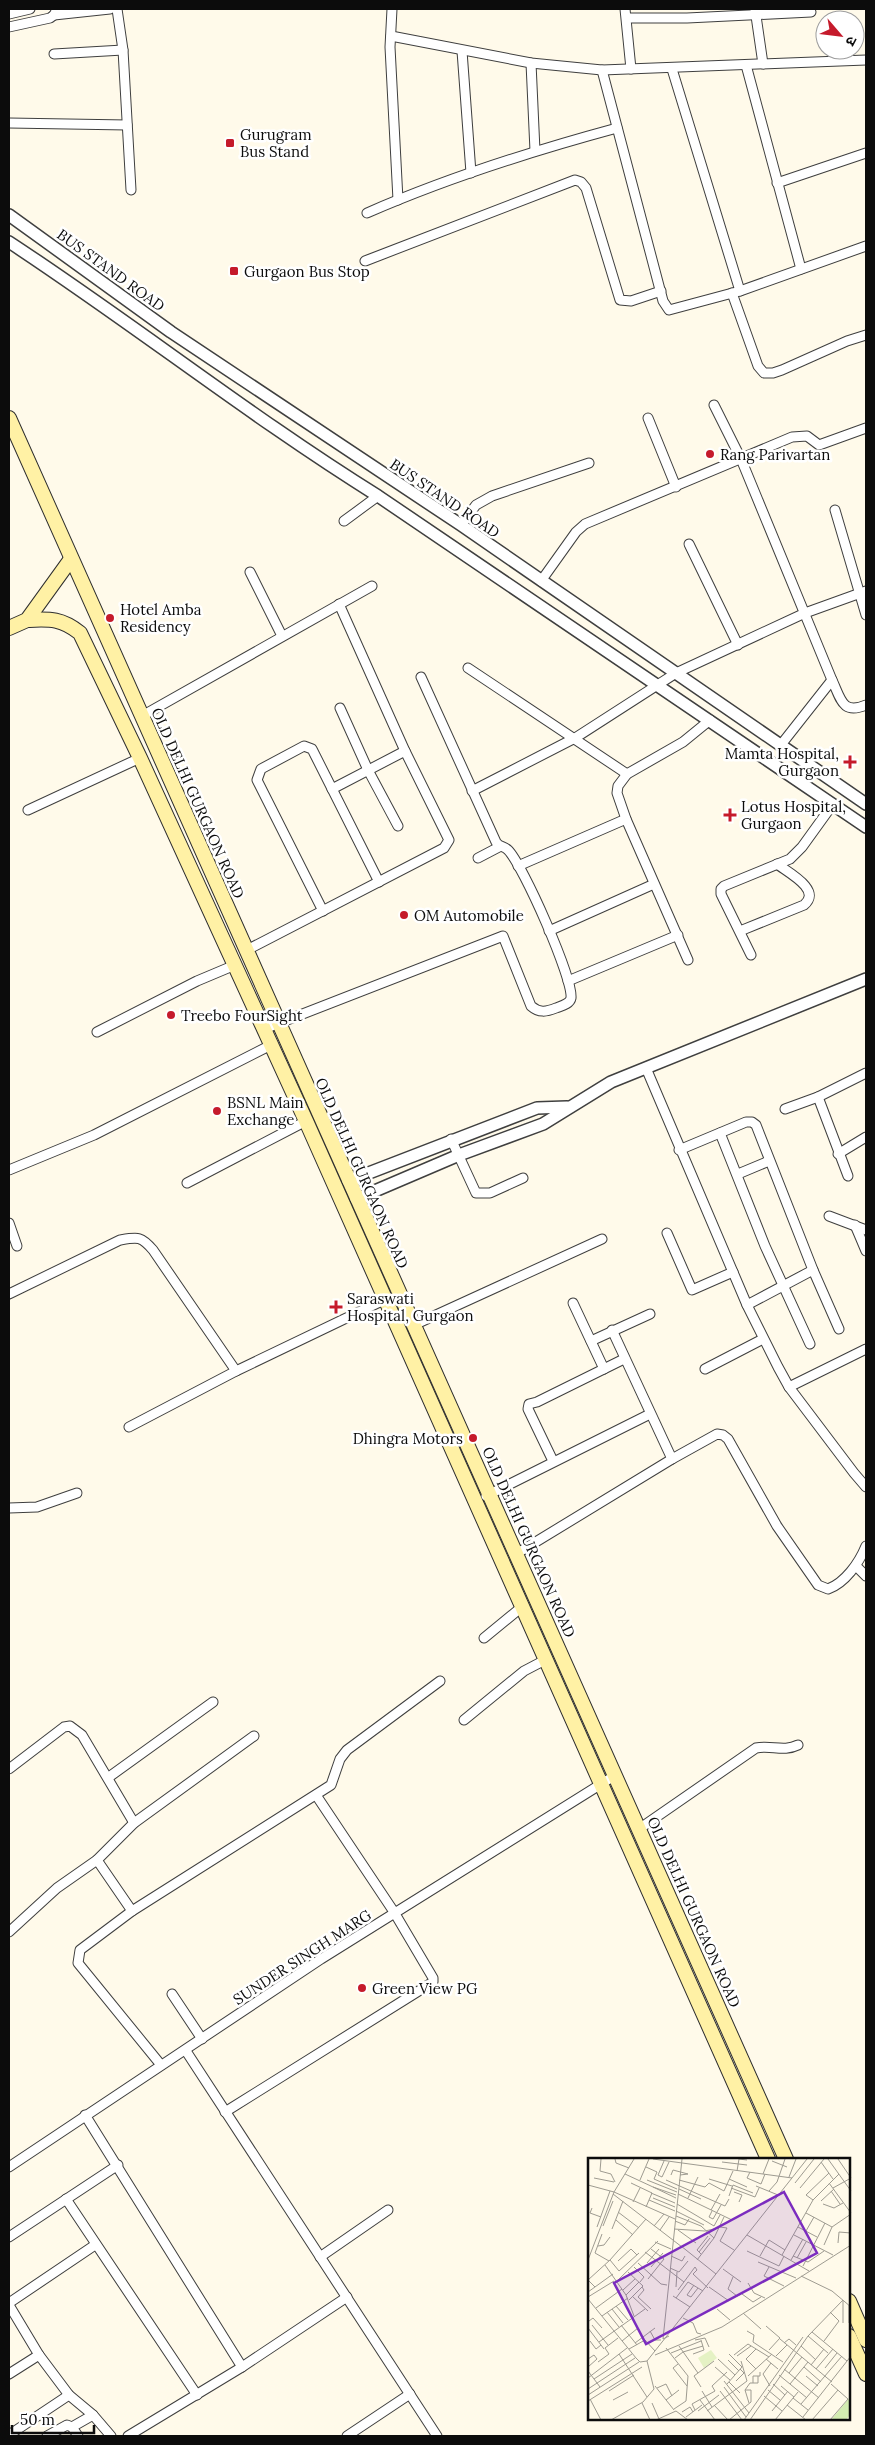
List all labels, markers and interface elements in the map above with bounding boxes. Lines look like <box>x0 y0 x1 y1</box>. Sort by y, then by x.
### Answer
north arrow <box>815 10 865 60</box>
text: उ <box>841 33 861 50</box>
place label: Gurugram Bus Stand <box>240 125 312 161</box>
marker: Gurugram Bus Stand <box>224 137 236 149</box>
street label: BUS STAND ROAD <box>53 225 169 315</box>
place label: Gurgaon Bus Stop <box>244 262 370 281</box>
marker: Gurgaon Bus Stop <box>228 265 240 277</box>
place label: Rang Parivartan <box>720 445 830 464</box>
marker: Rang Parivartan <box>704 448 716 460</box>
street label: BUS STAND ROAD <box>386 454 504 542</box>
place label: Hotel Amba Residency <box>120 600 202 636</box>
marker: Hotel Amba Residency <box>104 612 116 624</box>
street label: OLD DELHI GURGAON ROAD <box>147 705 249 901</box>
place label: Mamta Hospital, Gurgaon <box>725 744 839 780</box>
marker: Mamta Hospital, Gurgaon <box>843 755 857 769</box>
place label: Lotus Hospital, Gurgaon <box>741 797 846 833</box>
marker: Lotus Hospital, Gurgaon <box>723 808 737 822</box>
place label: OM Automobile <box>414 906 524 925</box>
marker: OM Automobile <box>398 909 410 921</box>
place label: Treebo FourSight <box>181 1006 303 1025</box>
marker: Treebo FourSight <box>165 1009 177 1021</box>
street label: OLD DELHI GURGAON ROAD <box>311 1075 413 1271</box>
place label: BSNL Main Exchange <box>227 1093 304 1129</box>
marker: BSNL Main Exchange <box>211 1105 223 1117</box>
place label: Saraswati Hospital, Gurgaon <box>347 1289 474 1325</box>
marker: Saraswati Hospital, Gurgaon <box>329 1300 343 1314</box>
place label: Dhingra Motors <box>353 1429 463 1448</box>
marker: Dhingra Motors <box>467 1432 479 1444</box>
street label: OLD DELHI GURGAON ROAD <box>478 1444 580 1640</box>
street label: OLD DELHI GURGAON ROAD <box>643 1814 745 2010</box>
street label: SUNDER SINGH MARG <box>229 1905 375 2009</box>
place label: Green View PG <box>372 1979 478 1998</box>
marker: Green View PG <box>356 1982 368 1994</box>
inset map <box>588 2158 850 2420</box>
scale bar <box>12 2402 95 2434</box>
text: 50 m <box>20 2410 55 2429</box>

